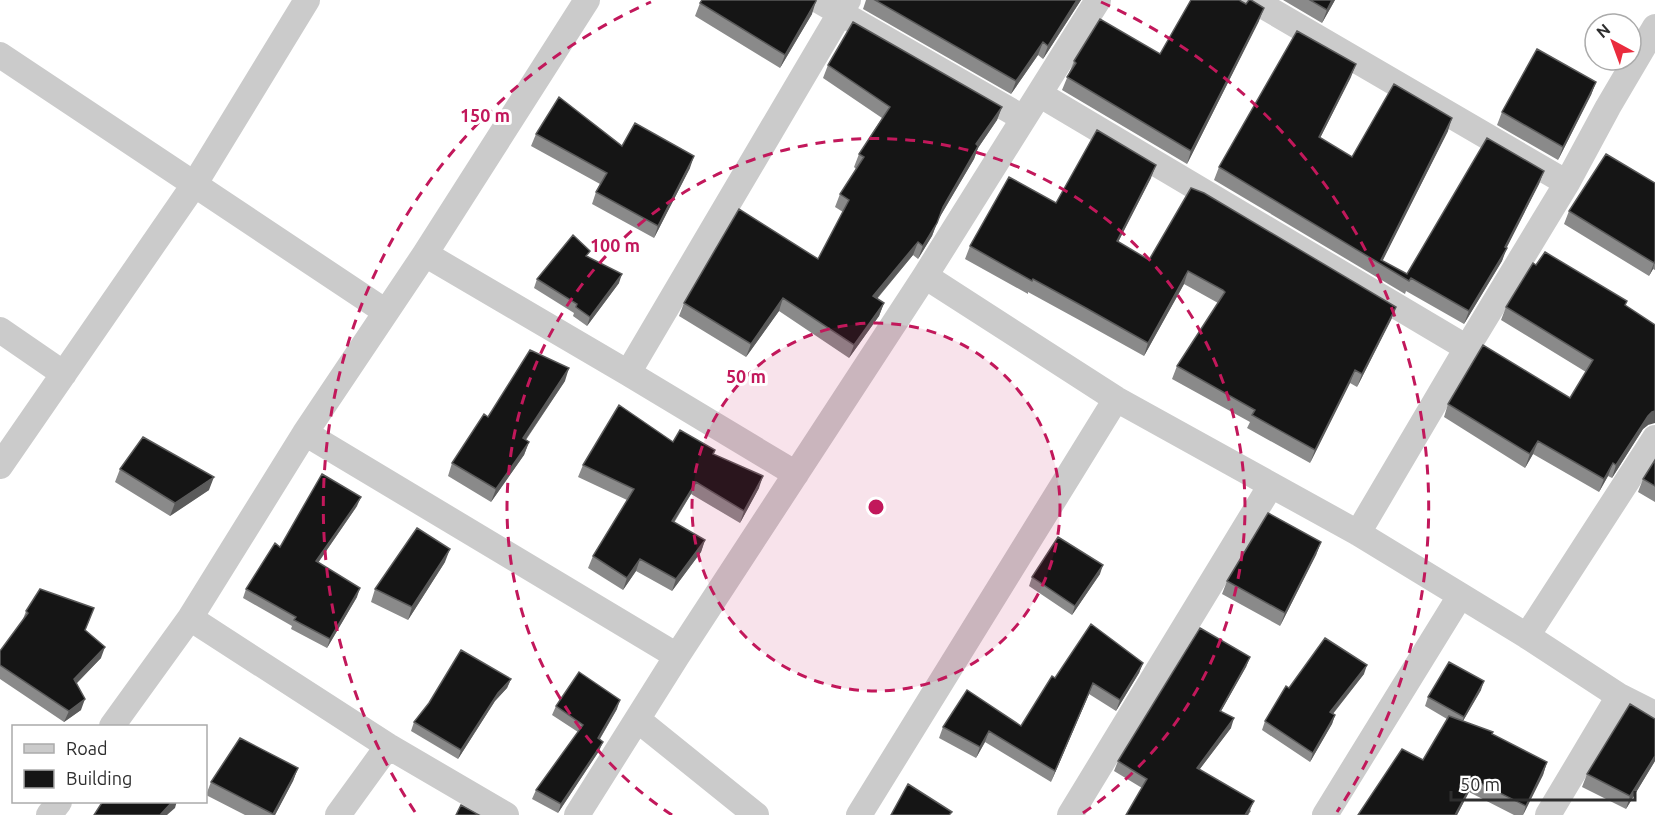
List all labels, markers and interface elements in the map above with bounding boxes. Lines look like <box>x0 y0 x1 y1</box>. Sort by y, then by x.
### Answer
north arrow <box>1583 12 1643 72</box>
text: N <box>1593 20 1614 41</box>
text: 150 m <box>460 105 510 125</box>
text: 100 m <box>590 235 640 255</box>
text: 50 m <box>726 366 766 386</box>
centre of rings <box>866 497 886 517</box>
legend <box>12 725 207 803</box>
text: Road <box>66 738 108 758</box>
scale bar <box>1451 764 1636 802</box>
text: Building <box>66 768 132 788</box>
text: 50 m <box>1460 774 1500 794</box>

